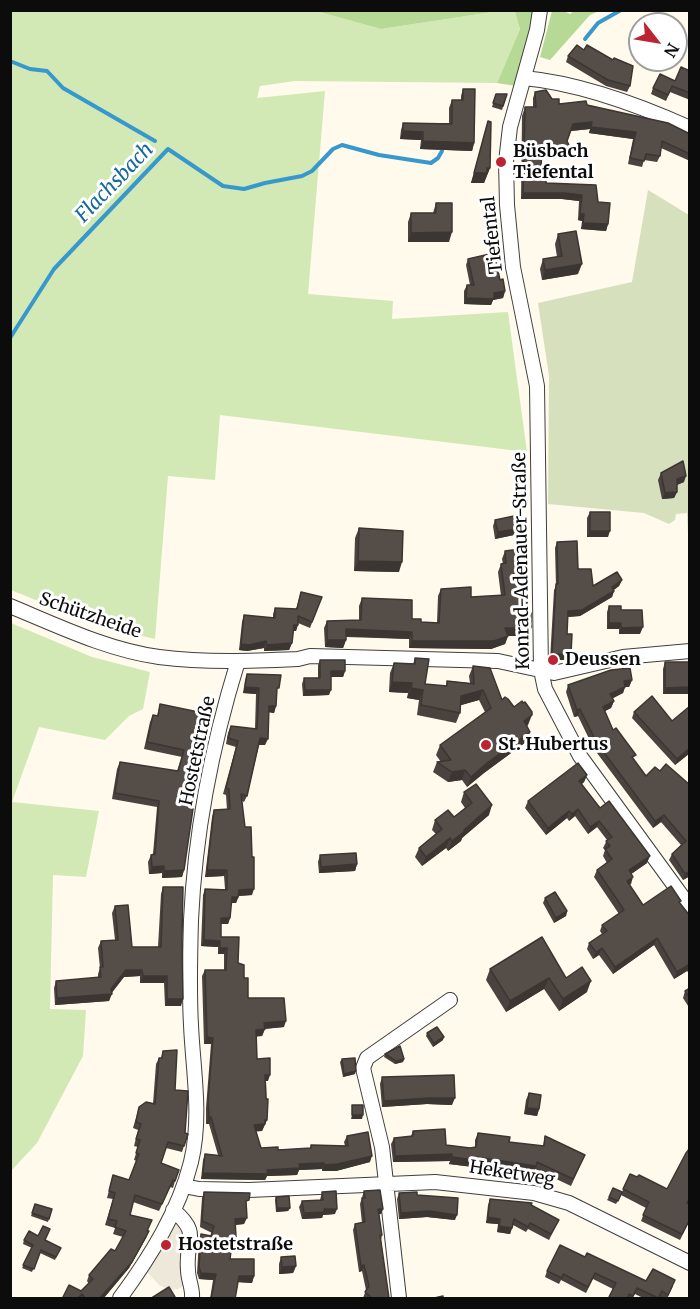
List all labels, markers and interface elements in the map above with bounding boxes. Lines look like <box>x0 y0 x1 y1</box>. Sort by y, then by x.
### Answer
north arrow <box>628 12 688 72</box>
text: N <box>660 40 684 61</box>
water label: Flachsbach <box>71 138 159 228</box>
place label: Büsbach Tiefental <box>513 141 594 184</box>
marker: Büsbach Tiefental <box>494 155 508 169</box>
street label: Tiefental <box>478 195 508 275</box>
street label: Konrad-Adenauer-Straße <box>509 452 535 670</box>
street label: Schützheide <box>36 588 144 644</box>
place label: Deussen <box>565 649 641 671</box>
marker: Deussen <box>546 653 560 667</box>
street label: Hostetstraße <box>176 694 220 808</box>
place label: St. Hubertus <box>498 734 608 756</box>
marker: St. Hubertus <box>479 738 493 752</box>
street label: Heketweg <box>468 1157 556 1191</box>
place label: Hostetstraße <box>178 1234 293 1256</box>
marker: Hostetstraße <box>159 1238 173 1252</box>

